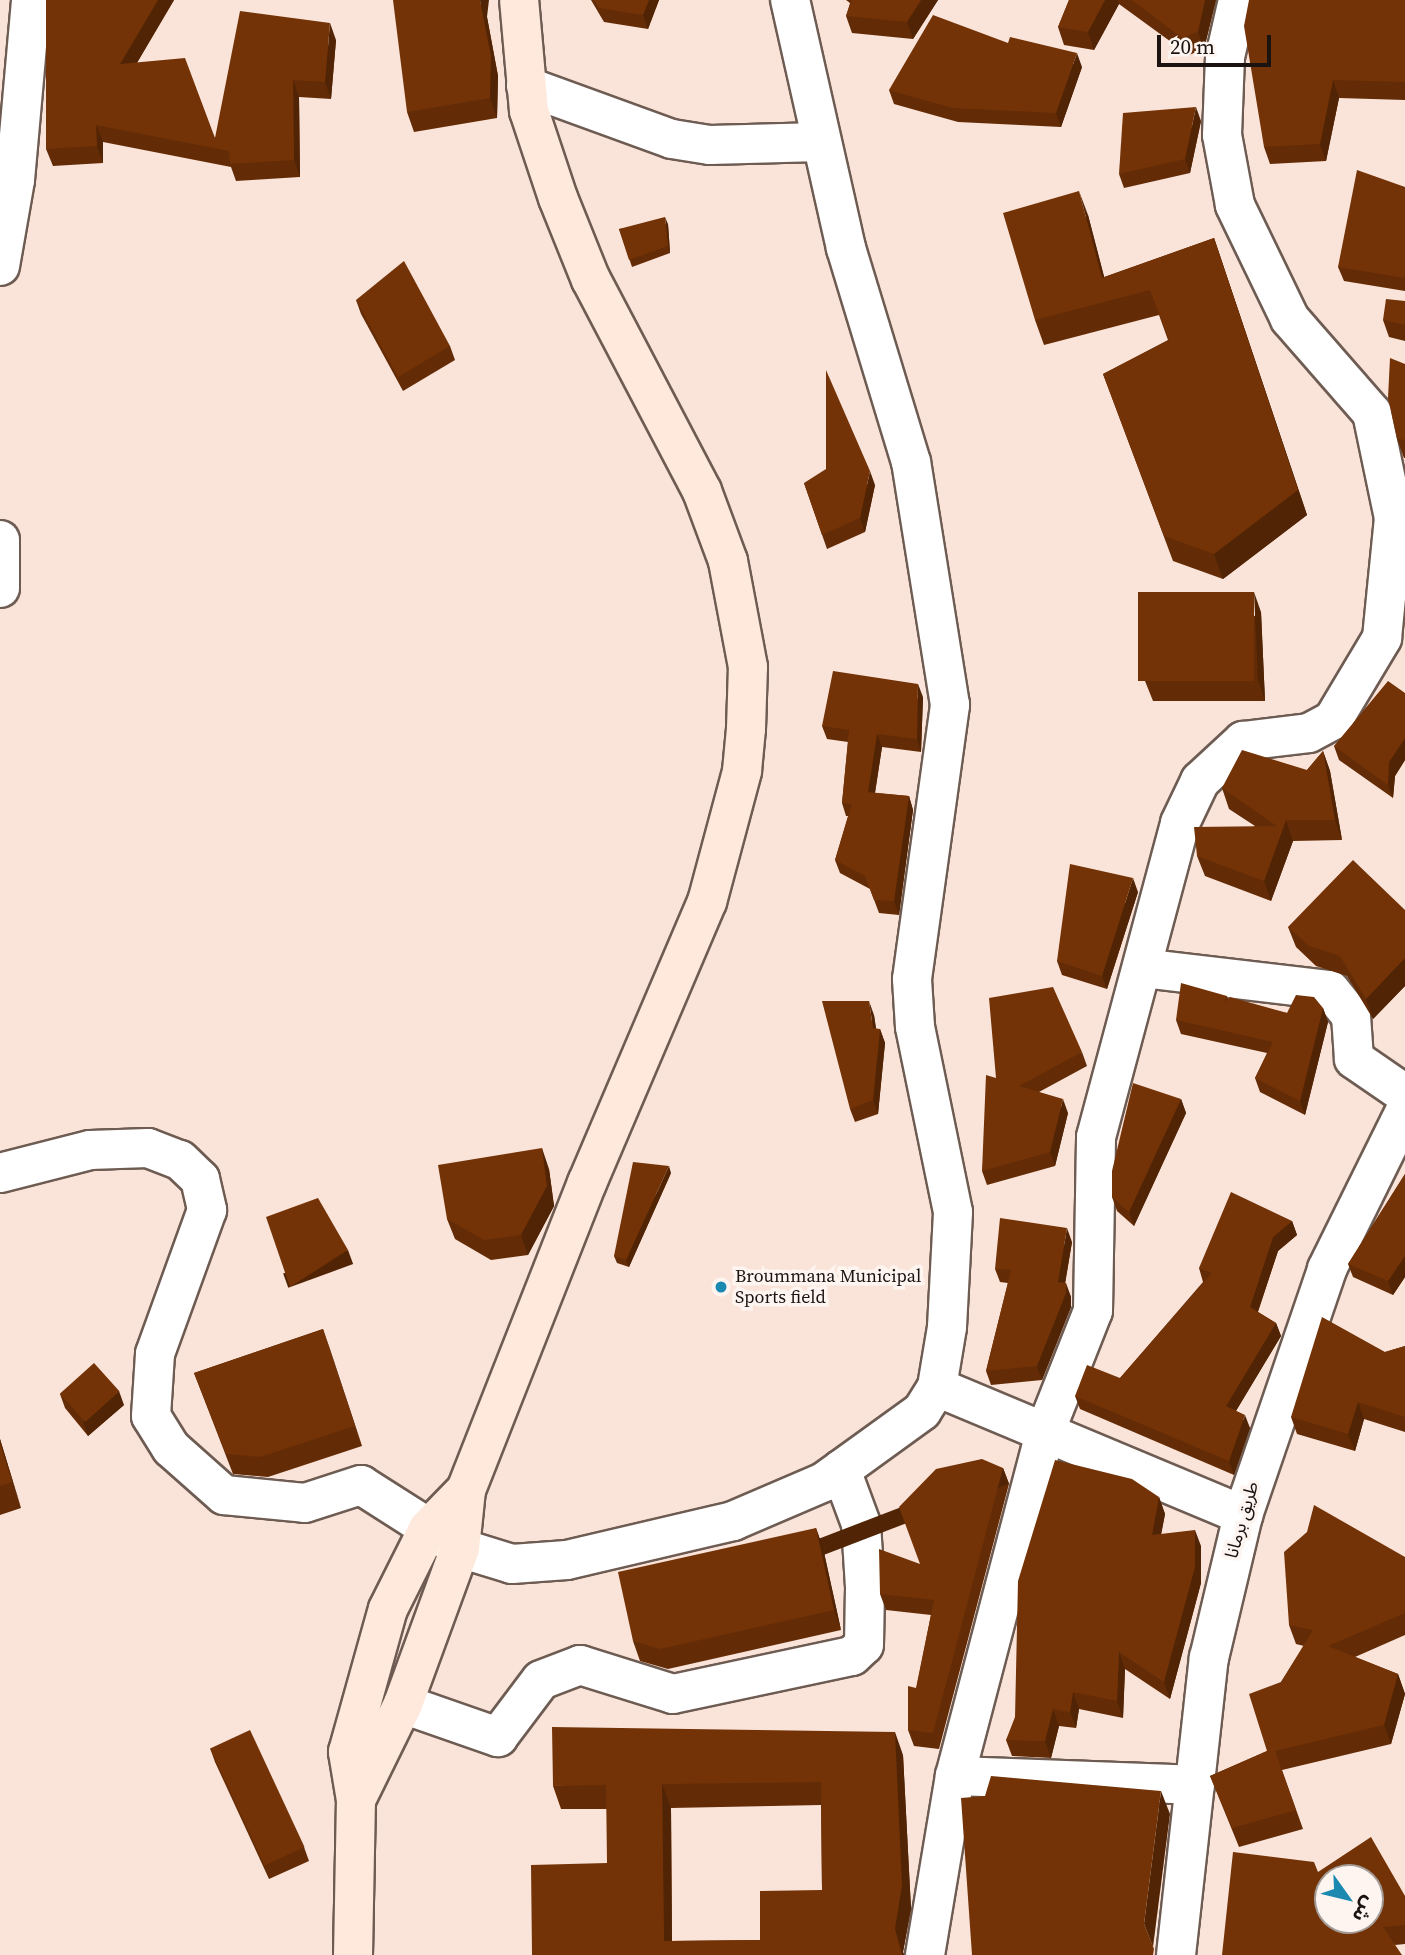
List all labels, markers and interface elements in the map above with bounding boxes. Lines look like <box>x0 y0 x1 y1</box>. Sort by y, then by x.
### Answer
scale bar <box>1160 21 1274 65</box>
text: 20 m <box>1170 32 1215 61</box>
place label: Broummana Municipal Sports field <box>735 1266 921 1308</box>
marker: Broummana Municipal Sports field <box>713 1279 729 1295</box>
street label: طريق برمانا <box>1221 1479 1263 1561</box>
north arrow <box>1314 1864 1384 1934</box>
text: ش <box>1347 1892 1383 1928</box>

